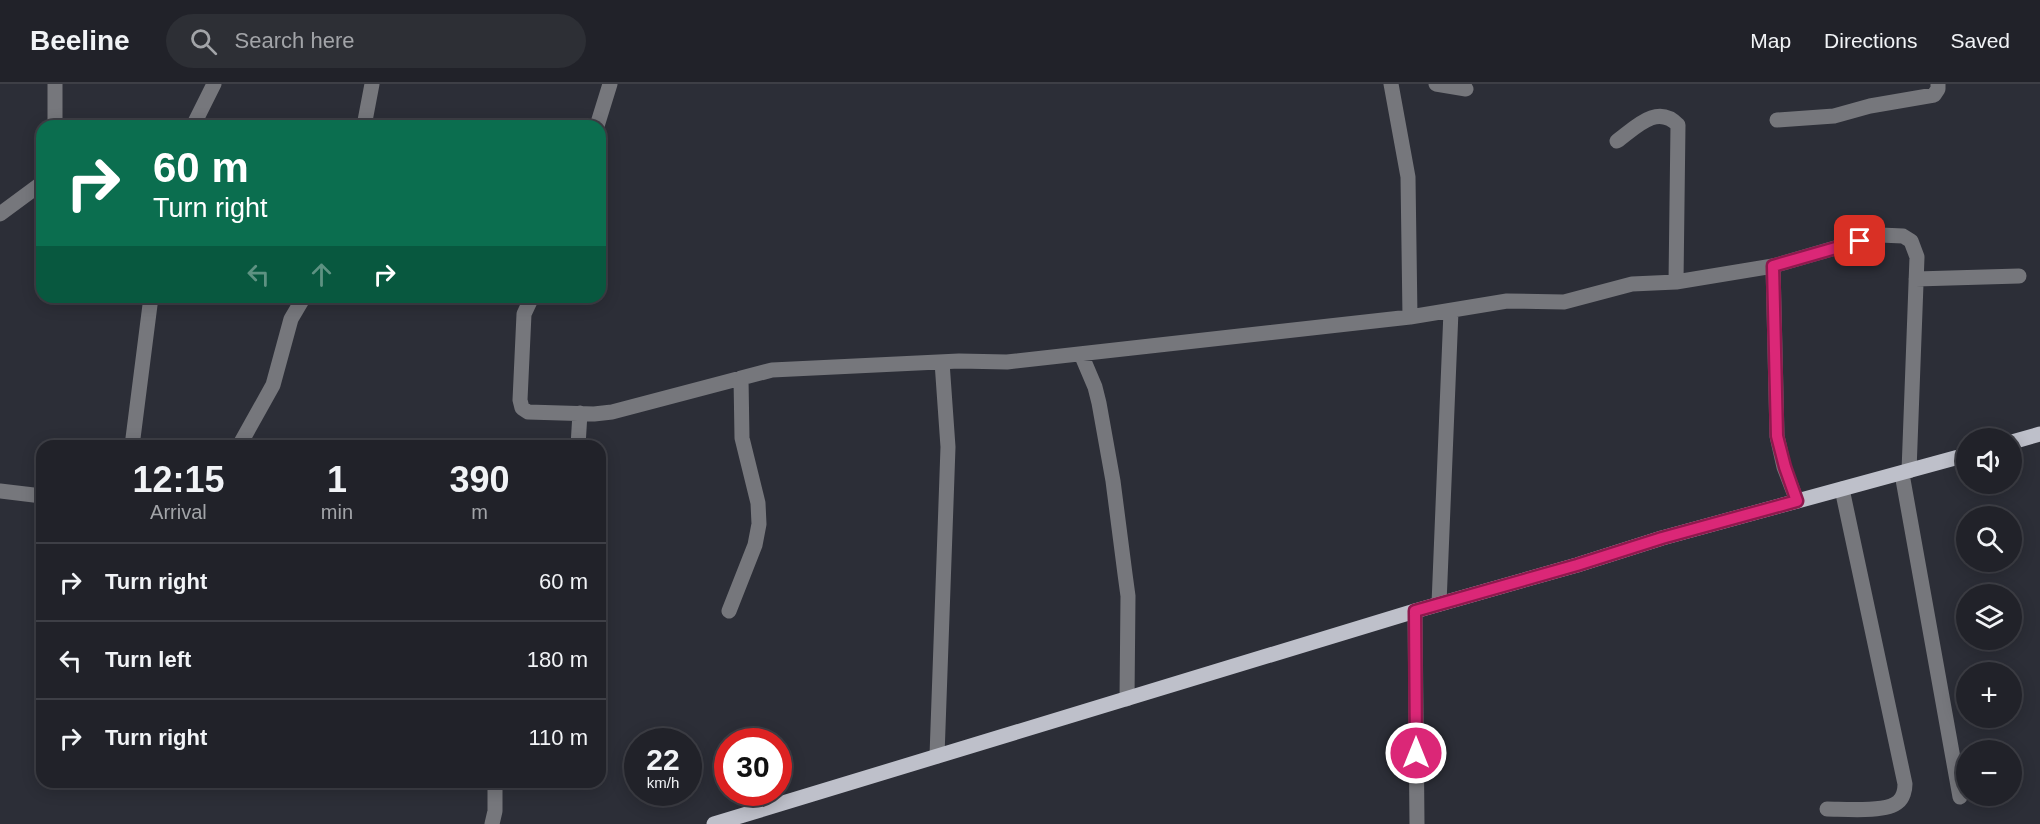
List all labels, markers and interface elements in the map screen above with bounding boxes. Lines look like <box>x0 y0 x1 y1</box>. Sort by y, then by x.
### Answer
search box <box>166 14 586 68</box>
text: Beeline <box>30 25 130 56</box>
icon: search <box>187 25 220 58</box>
text: Search here <box>235 28 354 53</box>
text: Map <box>1750 29 1791 52</box>
text: Directions <box>1824 29 1917 52</box>
text: Saved <box>1950 29 2010 52</box>
icon: right <box>54 144 132 222</box>
text: 60 m <box>153 144 249 191</box>
text: Turn right <box>153 193 268 223</box>
pin <box>1834 215 1885 266</box>
icon: arrive <box>1843 224 1876 257</box>
icon: left <box>242 258 275 291</box>
icon: ahead <box>305 258 338 291</box>
icon: right <box>368 258 401 291</box>
map controls <box>1956 428 2022 806</box>
button: sound <box>1956 428 2022 494</box>
text: 12:15 <box>132 459 224 500</box>
text: 1 <box>327 459 347 500</box>
text: 390 <box>449 459 510 500</box>
text: Arrival <box>150 501 207 523</box>
text: min <box>321 501 353 523</box>
text: m <box>471 501 488 523</box>
button: search <box>1956 506 2022 572</box>
icon: right <box>54 566 87 599</box>
text: Turn right <box>105 569 207 594</box>
text: 60 m <box>539 569 588 594</box>
button: layers <box>1956 584 2022 650</box>
icon: left <box>54 644 87 677</box>
text: Turn left <box>105 647 191 672</box>
text: 180 m <box>527 647 588 672</box>
button: + <box>1956 662 2022 728</box>
position arrow <box>1384 721 1448 785</box>
icon: right <box>54 722 87 755</box>
text: Turn right <box>105 725 207 750</box>
text: 110 m <box>528 725 588 750</box>
speed limit sign: 30 <box>714 728 792 806</box>
button: − <box>1956 740 2022 806</box>
text: 22 <box>646 743 680 776</box>
text: km/h <box>647 774 679 791</box>

